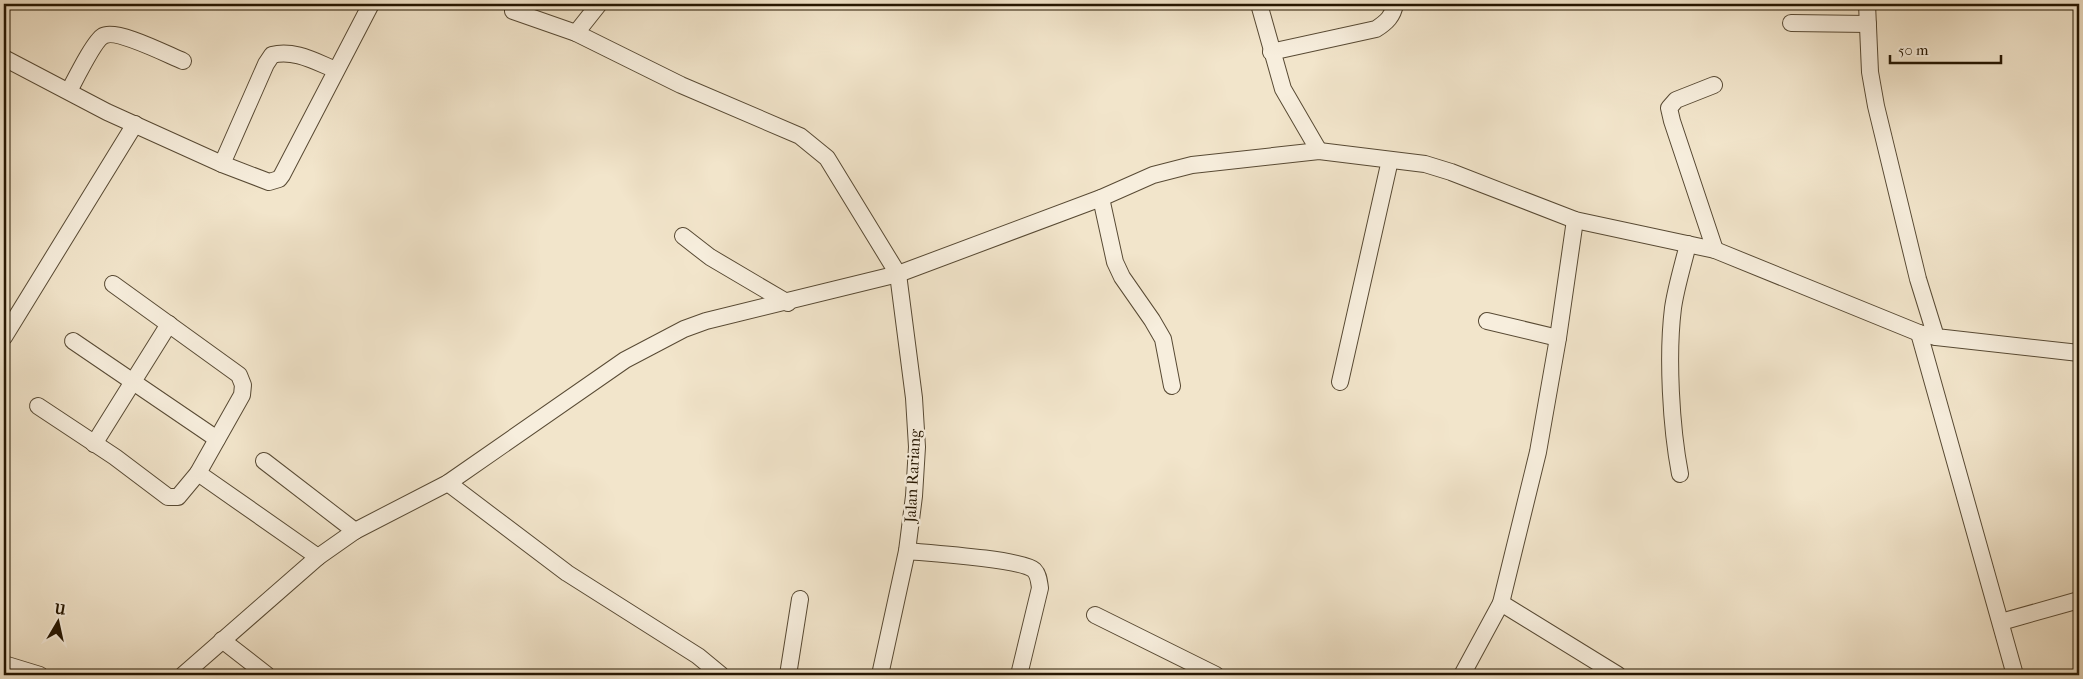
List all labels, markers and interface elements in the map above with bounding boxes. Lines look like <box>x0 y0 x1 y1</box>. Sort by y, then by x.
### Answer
scale bar <box>1890 32 2002 64</box>
text: 50 m <box>1898 41 1929 59</box>
street label: Jalan Rariang <box>900 428 924 525</box>
north arrow <box>32 596 82 646</box>
text: U <box>52 600 67 619</box>

